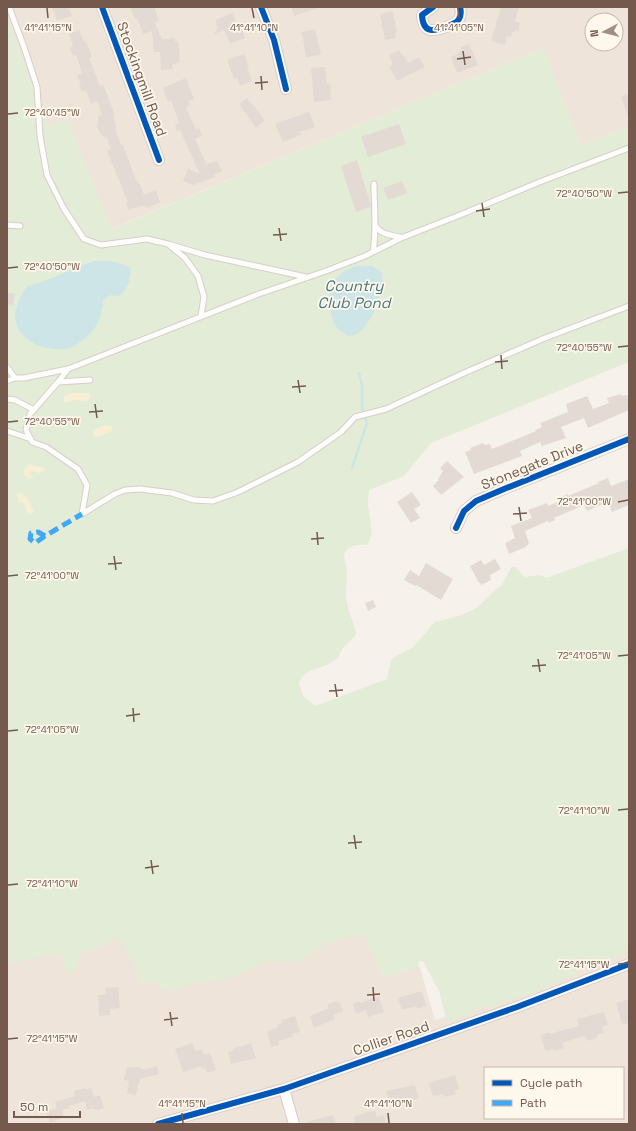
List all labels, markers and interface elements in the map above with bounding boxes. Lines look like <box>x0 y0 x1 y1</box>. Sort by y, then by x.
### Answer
north arrow <box>584 12 624 52</box>
street label: Stockingmill Road <box>113 19 171 139</box>
text: 41°41'15"N <box>24 21 72 34</box>
text: 41°41'10"N <box>230 21 278 34</box>
text: 41°41'05"N <box>434 21 484 34</box>
text: N <box>587 29 601 38</box>
text: 72°40'45"W <box>24 106 80 119</box>
text: 72°40'50"W <box>556 187 612 200</box>
text: 72°40'50"W <box>24 260 80 273</box>
water label: Country Club Pond <box>318 276 393 312</box>
text: 72°40'55"W <box>556 341 612 354</box>
text: 72°40'55"W <box>24 415 80 428</box>
street label: Stonegate Drive <box>478 436 586 494</box>
text: 72°41'00"W <box>557 495 611 508</box>
text: 72°41'00"W <box>25 569 79 582</box>
text: 72°41'05"W <box>557 649 611 662</box>
text: 72°41'05"W <box>25 723 79 736</box>
text: 72°41'10"W <box>558 804 610 817</box>
text: 72°41'10"W <box>26 877 78 890</box>
text: 72°41'15"W <box>558 958 610 971</box>
street label: Collier Road <box>351 1017 431 1059</box>
text: 72°41'15"W <box>26 1032 78 1045</box>
legend <box>484 1067 624 1119</box>
text: Cycle path <box>520 1075 582 1091</box>
scale bar <box>14 1093 80 1119</box>
text: Path <box>520 1095 546 1111</box>
text: 41°41'15"N <box>158 1097 206 1110</box>
text: 41°41'10"N <box>364 1097 412 1110</box>
text: 50 m <box>20 1099 48 1115</box>

